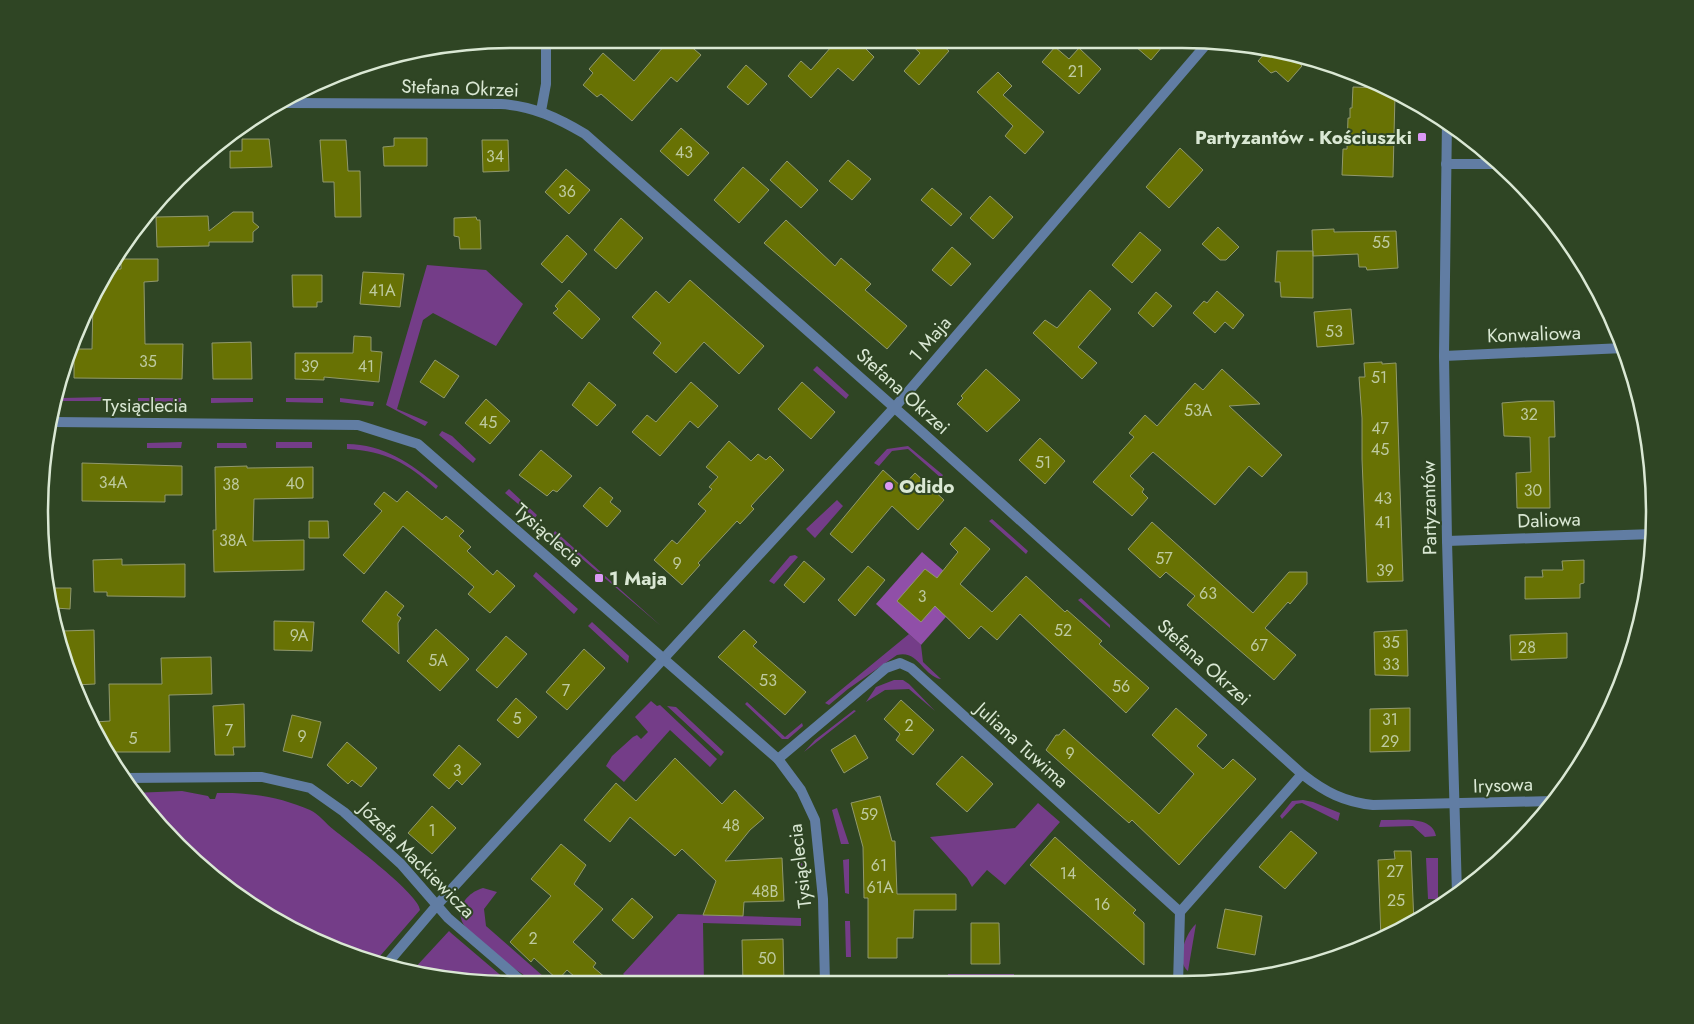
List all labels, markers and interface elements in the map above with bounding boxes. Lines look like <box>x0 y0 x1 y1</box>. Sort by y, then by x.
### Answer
house number: 21 <box>1068 60 1084 83</box>
street label: Stefana Okrzei <box>401 72 519 104</box>
place label: Partyzantów - Kościuszki <box>1195 124 1412 151</box>
marker: Partyzantów - Kościuszki <box>1416 131 1428 143</box>
house number: 43 <box>675 141 693 164</box>
house number: 34 <box>486 145 504 168</box>
house number: 36 <box>558 180 576 203</box>
house number: 55 <box>1372 231 1390 254</box>
house number: 41A <box>368 279 396 302</box>
street label: 1 Maja <box>903 310 957 368</box>
street label: Konwaliowa <box>1487 319 1581 349</box>
house number: 53 <box>1325 320 1343 343</box>
street label: Stefana Okrzei <box>850 342 956 440</box>
house number: 35 <box>139 350 157 373</box>
house number: 39 <box>301 355 319 378</box>
house number: 41 <box>358 355 374 378</box>
house number: 51 <box>1371 366 1387 389</box>
street label: Tysiąclecia <box>103 392 187 419</box>
house number: 53A <box>1184 399 1212 422</box>
house number: 32 <box>1520 403 1538 426</box>
house number: 45 <box>479 411 497 434</box>
house number: 47 <box>1371 417 1389 440</box>
house number: 45 <box>1371 438 1389 461</box>
house number: 51 <box>1035 451 1051 474</box>
street label: Partyzantów <box>1415 460 1443 555</box>
house number: 34A <box>99 471 128 494</box>
house number: 40 <box>286 472 304 495</box>
house number: 38 <box>222 473 240 496</box>
place label: Odido <box>899 473 955 500</box>
house number: 30 <box>1524 479 1542 502</box>
marker: Odido <box>883 480 895 492</box>
house number: 43 <box>1374 487 1392 510</box>
street label: Tysiąclecia <box>508 497 590 573</box>
street label: Daliowa <box>1517 505 1581 535</box>
house number: 41 <box>1375 511 1391 534</box>
house number: 38A <box>219 529 247 552</box>
house number: 57 <box>1155 547 1173 570</box>
house number: 9 <box>672 552 682 575</box>
house number: 39 <box>1376 559 1394 582</box>
place label: 1 Maja <box>609 565 667 592</box>
marker: 1 Maja <box>593 572 605 584</box>
house number: 63 <box>1199 582 1217 605</box>
house number: 3 <box>918 585 927 608</box>
street label: Stefana Okrzei <box>1151 613 1257 711</box>
house number: 52 <box>1054 619 1072 642</box>
house number: 9A <box>290 624 309 647</box>
house number: 35 <box>1382 631 1400 654</box>
house number: 67 <box>1250 634 1268 657</box>
house number: 28 <box>1518 636 1536 659</box>
house number: 5A <box>428 649 448 672</box>
house number: 33 <box>1382 653 1400 676</box>
house number: 53 <box>759 669 777 692</box>
house number: 56 <box>1112 675 1130 698</box>
house number: 7 <box>562 679 571 702</box>
street label: Juliana Tuwima <box>967 694 1074 794</box>
house number: 5 <box>512 707 522 730</box>
house number: 31 <box>1382 708 1398 731</box>
house number: 2 <box>904 714 914 737</box>
house number: 7 <box>225 719 234 742</box>
house number: 9 <box>297 725 307 748</box>
house number: 5 <box>128 727 138 750</box>
house number: 29 <box>1381 730 1399 753</box>
house number: 9 <box>1065 742 1075 765</box>
house number: 3 <box>453 759 462 782</box>
street label: Irysowa <box>1473 770 1533 800</box>
street label: Józefa Mackiewicza <box>351 794 481 924</box>
house number: 59 <box>860 803 878 826</box>
house number: 48 <box>722 814 740 837</box>
house number: 1 <box>428 819 436 842</box>
street label: Tysiąclecia <box>781 822 819 910</box>
house number: 61 <box>871 854 887 877</box>
house number: 27 <box>1386 860 1404 883</box>
house number: 14 <box>1060 862 1076 885</box>
house number: 61A <box>867 876 894 899</box>
house number: 48B <box>752 880 779 903</box>
house number: 25 <box>1387 889 1405 912</box>
house number: 16 <box>1094 893 1110 916</box>
house number: 2 <box>528 927 538 950</box>
house number: 50 <box>758 947 776 970</box>

